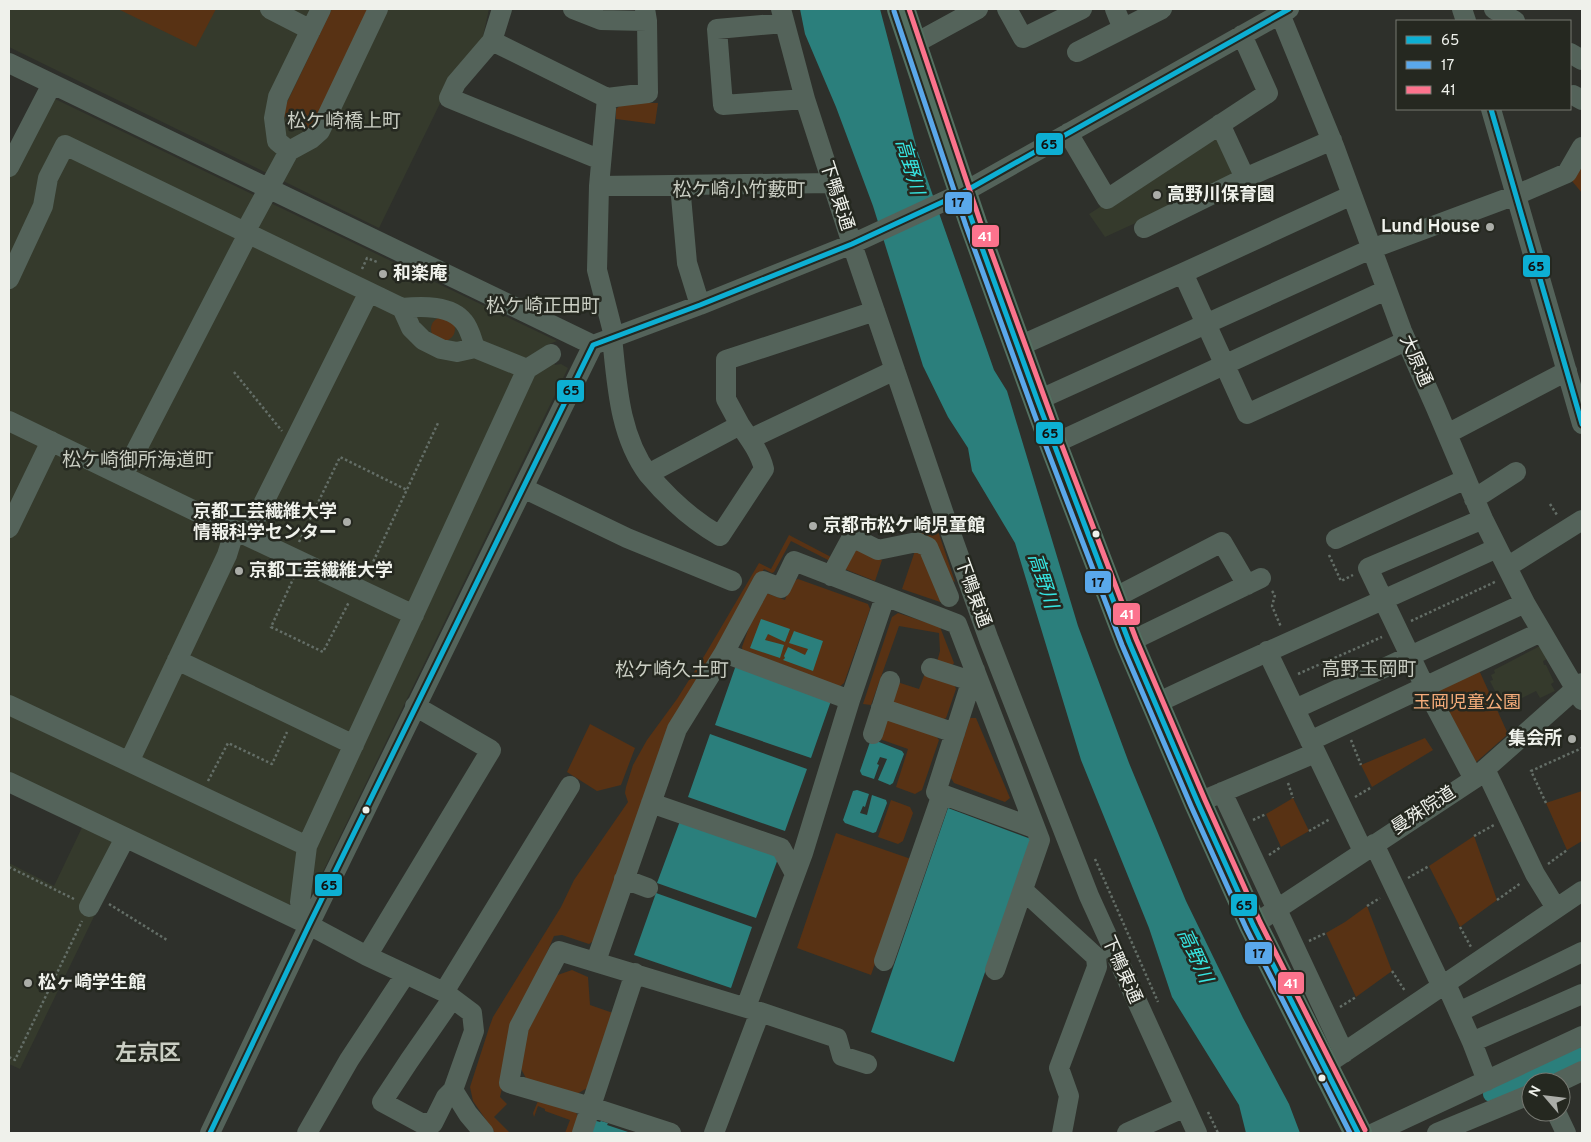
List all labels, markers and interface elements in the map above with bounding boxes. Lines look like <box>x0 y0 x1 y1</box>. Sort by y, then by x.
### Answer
legend <box>1396 20 1571 110</box>
text: 65 <box>1441 32 1459 51</box>
text: 17 <box>1441 57 1455 76</box>
text: 41 <box>1441 82 1456 101</box>
district label: 松ケ崎橋上町 <box>287 110 401 134</box>
line badge: 65 <box>1035 132 1064 156</box>
water label: 高野川 <box>890 136 929 200</box>
text: 65 <box>1040 137 1058 154</box>
street label: 下鴨東通 <box>814 158 858 234</box>
district label: 松ケ崎小竹藪町 <box>672 179 806 203</box>
place label: 高野川保育園 <box>1167 184 1275 207</box>
marker: 高野川保育園 <box>1151 189 1163 201</box>
line badge: 17 <box>944 191 973 215</box>
text: 17 <box>951 195 965 212</box>
place label: Lund House <box>1381 216 1480 239</box>
marker: Lund House <box>1484 221 1496 233</box>
line badge: 41 <box>971 224 1000 248</box>
text: 41 <box>978 229 992 246</box>
line badge: 65 <box>1522 254 1551 278</box>
text: 65 <box>1527 259 1545 276</box>
place label: 和楽庵 <box>393 263 447 286</box>
marker: 和楽庵 <box>377 268 389 280</box>
district label: 松ケ崎正田町 <box>486 295 600 319</box>
street label: 大原通 <box>1394 332 1436 390</box>
line badge: 65 <box>556 379 585 403</box>
text: 65 <box>562 383 580 400</box>
line badge: 65 <box>1035 421 1064 445</box>
text: 65 <box>1041 426 1059 443</box>
district label: 松ケ崎御所海道町 <box>62 449 214 473</box>
place label: 京都工芸繊維大学 情報科学センター <box>193 501 337 545</box>
place label: 京都市松ケ崎児童館 <box>823 515 985 538</box>
marker: 京都工芸繊維大学 情報科学センター <box>341 516 353 528</box>
marker: 京都市松ケ崎児童館 <box>807 520 819 532</box>
unlabelled marker <box>1091 529 1101 539</box>
water label: 高野川 <box>1022 550 1063 614</box>
street label: 下鴨東通 <box>949 555 995 631</box>
place label: 京都工芸繊維大学 <box>249 560 393 583</box>
marker: 京都工芸繊維大学 <box>233 565 245 577</box>
line badge: 17 <box>1084 570 1112 594</box>
text: 17 <box>1091 575 1105 592</box>
line badge: 41 <box>1112 602 1141 626</box>
text: 41 <box>1120 607 1134 624</box>
district label: 高野玉岡町 <box>1321 658 1417 682</box>
district label: 松ケ崎久土町 <box>615 659 729 683</box>
park label: 玉岡児童公園 <box>1413 692 1521 715</box>
place label: 集会所 <box>1508 728 1562 751</box>
marker: 集会所 <box>1566 733 1578 745</box>
street label: 曼殊院道 <box>1388 782 1460 840</box>
unlabelled marker <box>361 805 371 815</box>
line badge: 65 <box>314 873 343 897</box>
text: 65 <box>320 878 338 895</box>
line badge: 65 <box>1230 893 1258 917</box>
text: 65 <box>1235 898 1253 915</box>
water label: 高野川 <box>1171 925 1218 989</box>
street label: 下鴨東通 <box>1096 932 1146 1008</box>
line badge: 17 <box>1244 941 1273 965</box>
text: 17 <box>1252 946 1266 963</box>
line badge: 41 <box>1277 971 1305 995</box>
place label: 松ヶ崎学生館 <box>38 972 146 995</box>
text: 41 <box>1284 976 1298 993</box>
marker: 松ヶ崎学生館 <box>22 977 34 989</box>
district label: 左京区 <box>115 1041 181 1068</box>
north arrow <box>1521 1072 1571 1122</box>
unlabelled marker <box>1317 1073 1327 1083</box>
text: N <box>1526 1083 1546 1100</box>

